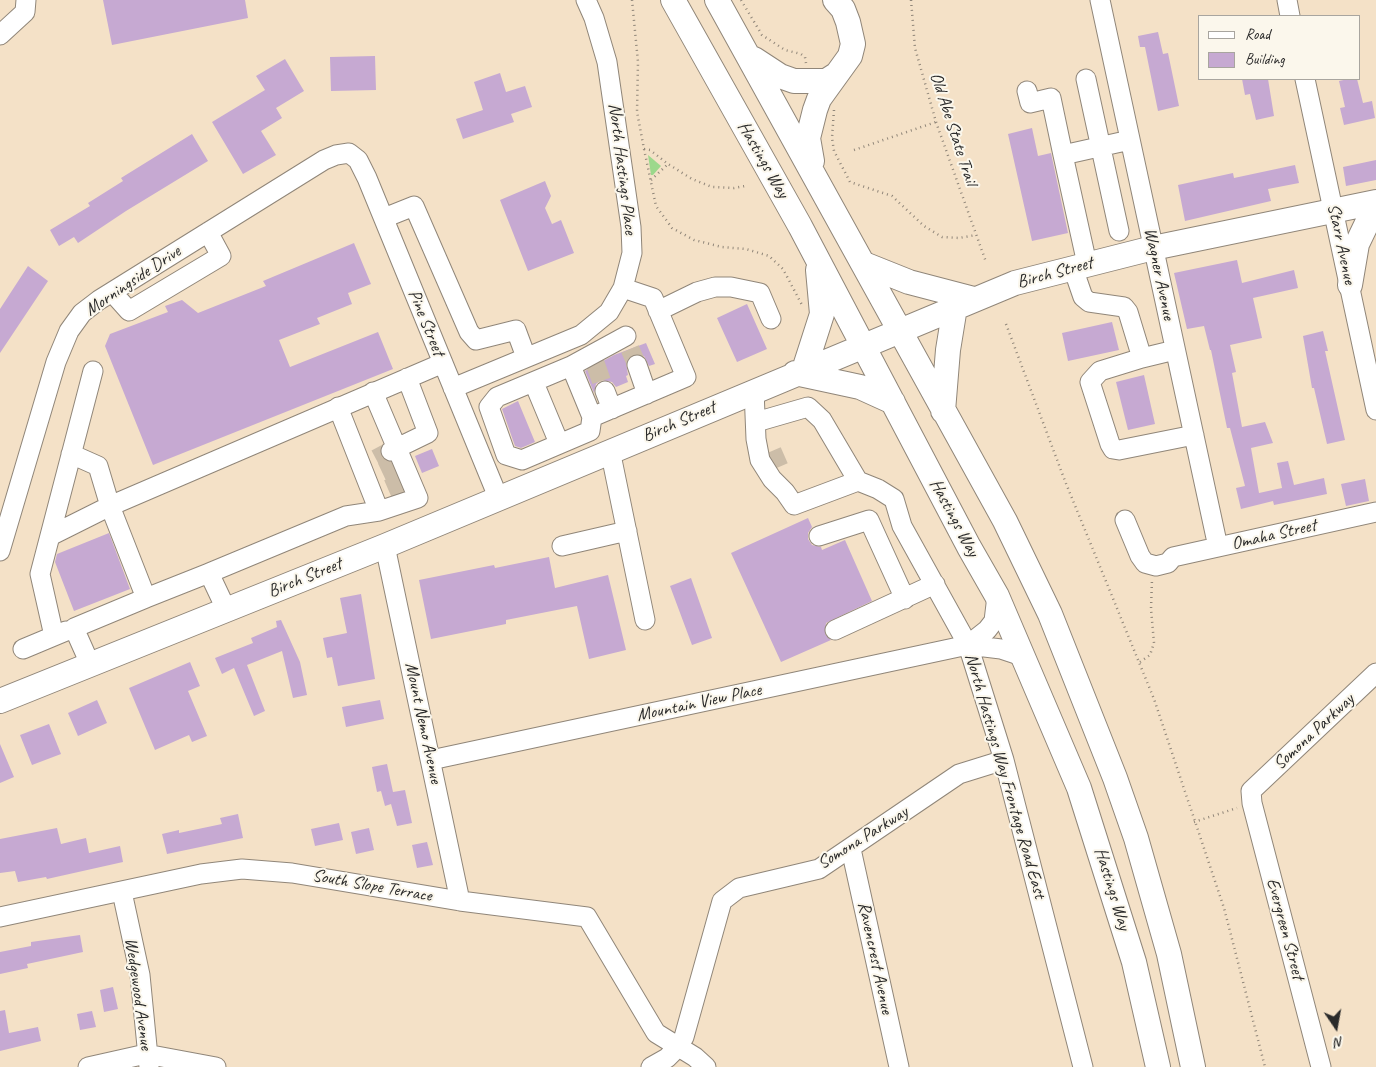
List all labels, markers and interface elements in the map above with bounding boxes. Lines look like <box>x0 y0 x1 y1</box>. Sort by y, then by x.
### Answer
legend <box>1198 15 1361 80</box>
text: Road <box>1245 25 1270 44</box>
text: Building <box>1245 50 1284 69</box>
street label: Old Abe State Trail <box>925 70 981 188</box>
street label: North Hastings Place <box>603 102 641 236</box>
street label: Hastings Way <box>732 118 794 202</box>
street label: Starr Avenue <box>1322 202 1360 286</box>
street label: Wagner Avenue <box>1139 226 1179 322</box>
street label: Morningside Drive <box>81 241 185 321</box>
street label: Birch Street <box>1015 253 1095 293</box>
street label: Pine Street <box>403 287 449 359</box>
street label: Birch Street <box>639 397 719 447</box>
street label: Hastings Way <box>924 475 984 561</box>
street label: Omaha Street <box>1230 515 1318 555</box>
street label: Birch Street <box>265 553 345 603</box>
street label: North Hastings Way Frontage Road East <box>960 651 1050 901</box>
street label: Mount Nemo Avenue <box>400 660 446 786</box>
street label: Mountain View Place <box>635 679 763 727</box>
street label: Somona Parkway <box>1269 689 1359 775</box>
street label: Somona Parkway <box>814 802 912 874</box>
street label: Hastings Way <box>1089 845 1135 933</box>
street label: South Slope Terrace <box>311 865 433 907</box>
street label: Evergreen Street <box>1261 876 1309 982</box>
street label: Ravencrest Avenue <box>853 900 897 1016</box>
street label: Wedgewood Avenue <box>119 936 157 1052</box>
north arrow <box>1311 1002 1361 1052</box>
text: N <box>1333 1033 1345 1051</box>

